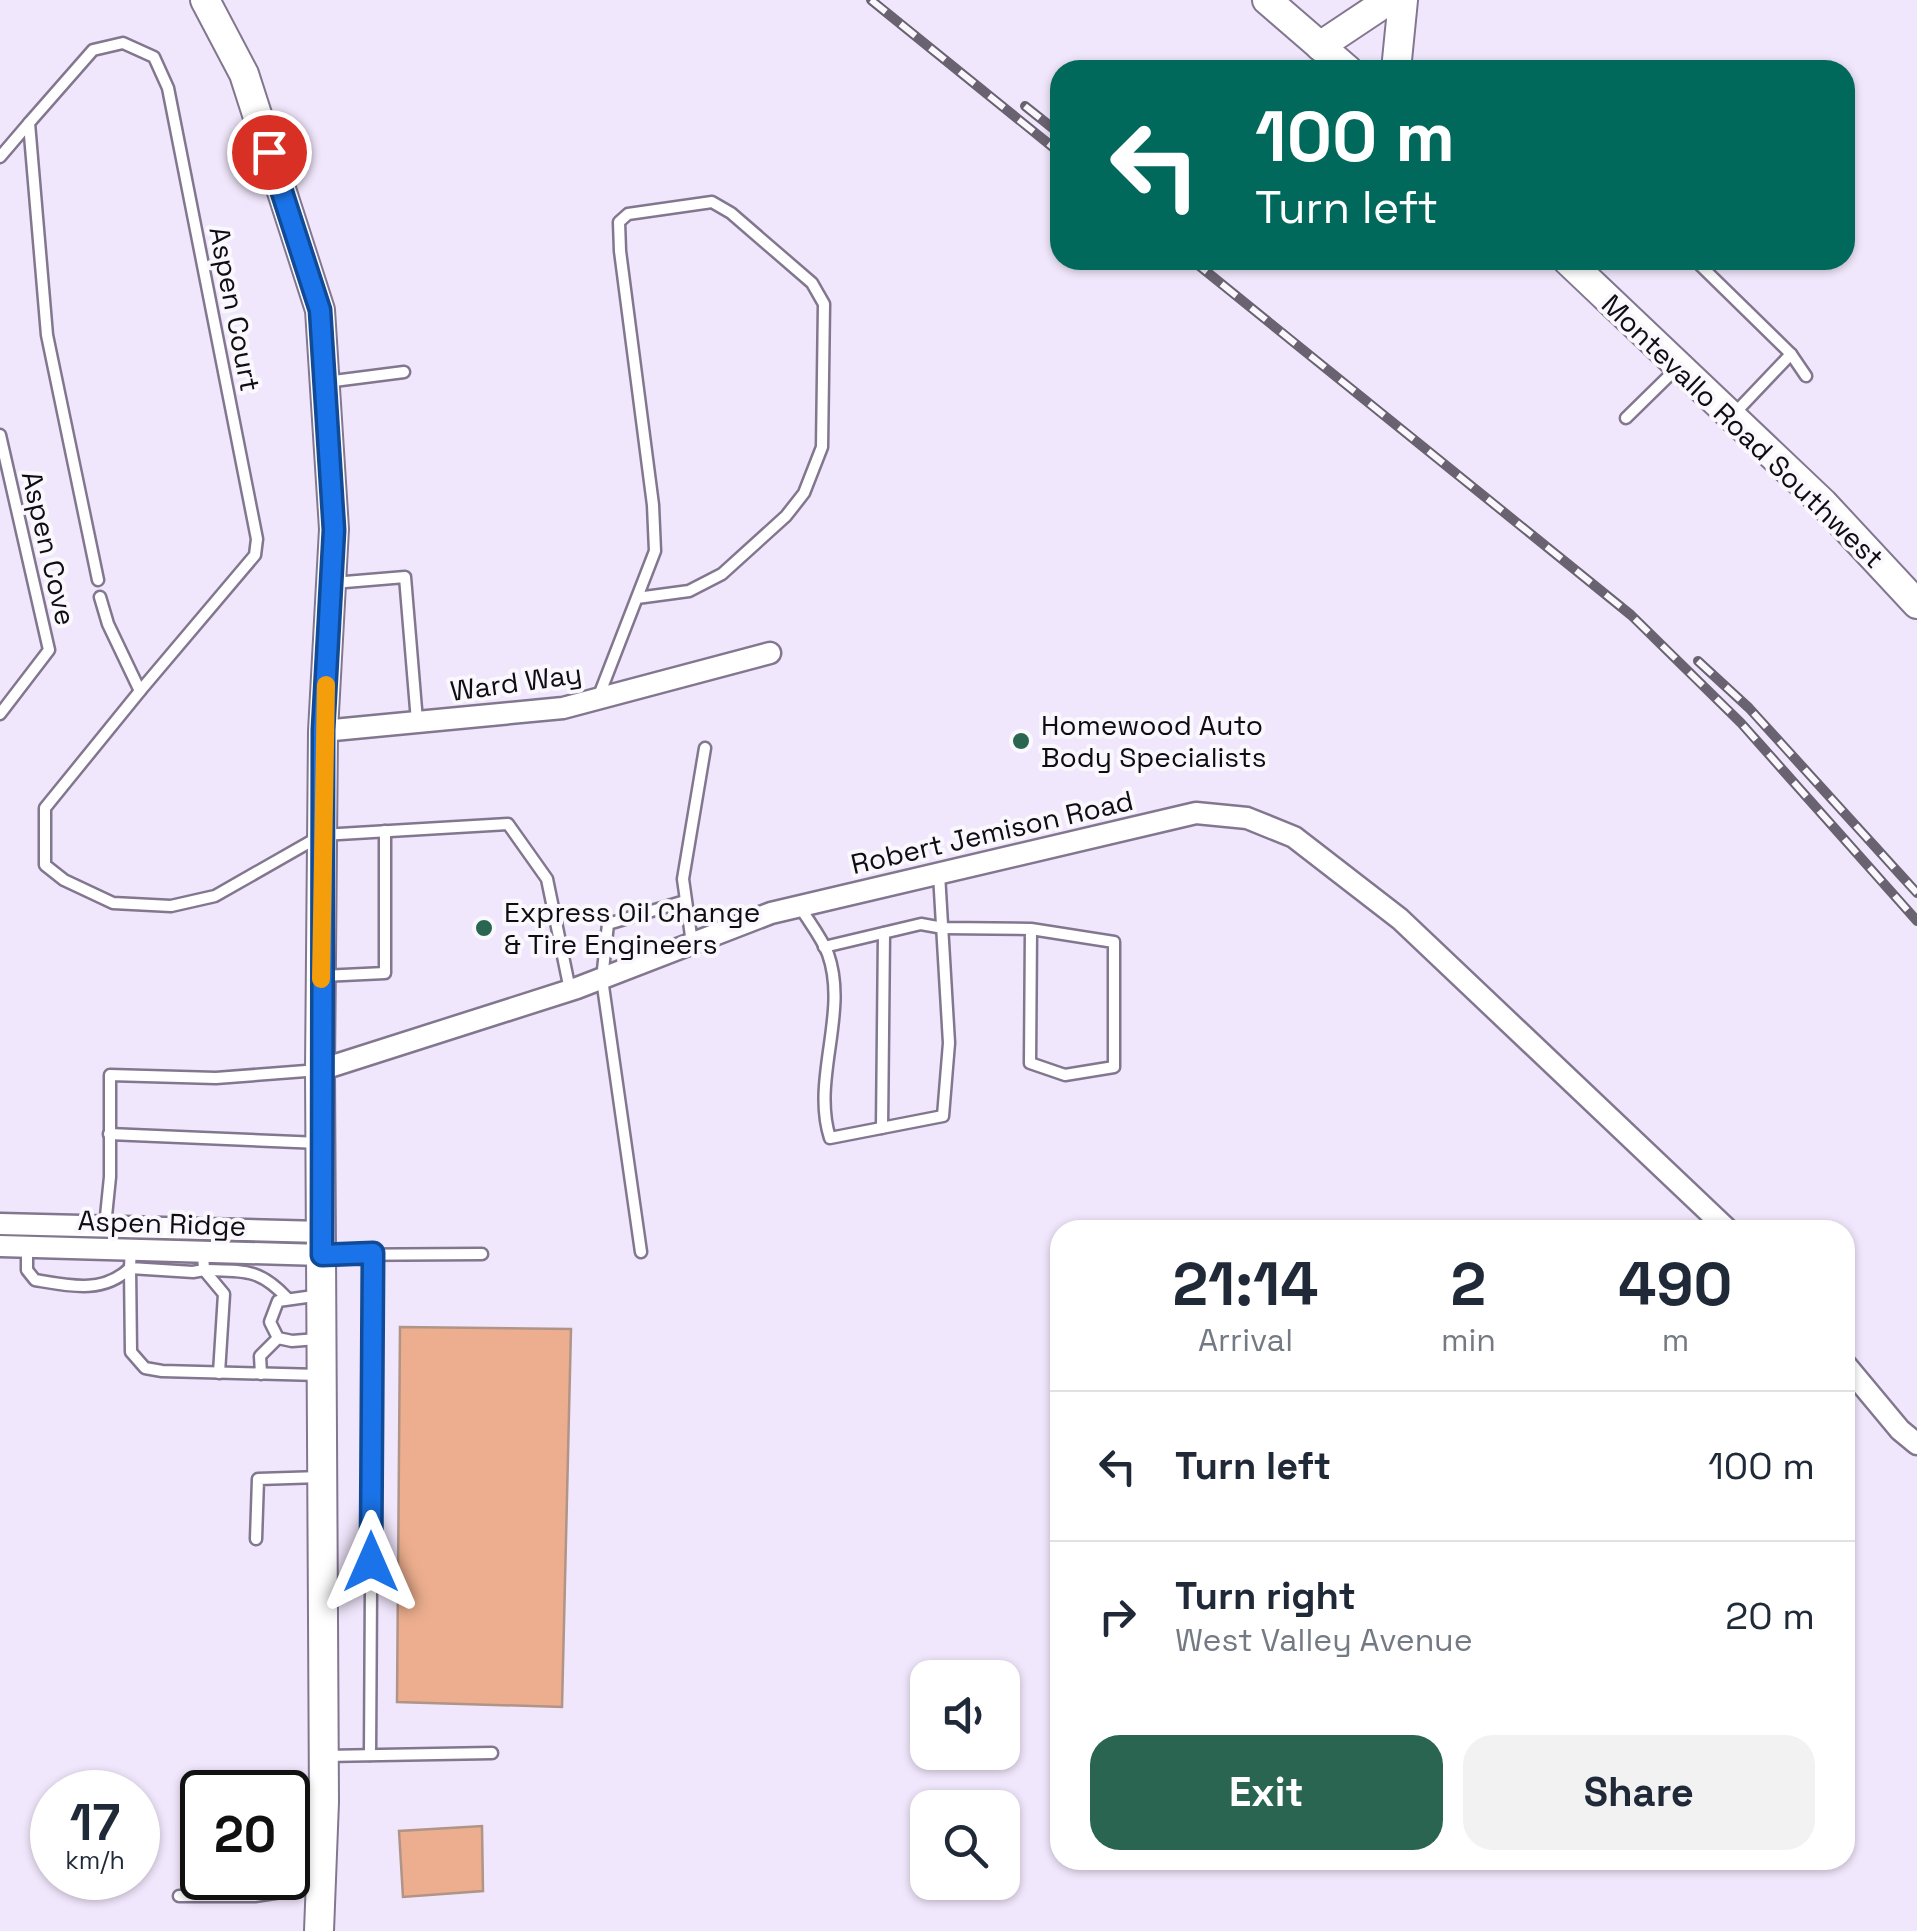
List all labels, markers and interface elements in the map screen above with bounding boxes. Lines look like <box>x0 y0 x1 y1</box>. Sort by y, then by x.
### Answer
text: 100 m <box>1255 92 1455 181</box>
icon: left <box>1090 100 1220 230</box>
pin <box>227 110 312 195</box>
icon: arrive <box>242 125 297 180</box>
text: Turn left <box>1255 179 1438 236</box>
street label: Aspen Court <box>201 223 269 395</box>
street label: Montevallo Road Southwest <box>1594 286 1892 576</box>
street label: Aspen Cove <box>14 467 84 629</box>
street label: Ward Way <box>448 655 584 709</box>
place label: Homewood Auto Body Specialists <box>1041 707 1266 775</box>
marker: Homewood Auto Body Specialists <box>1010 730 1032 752</box>
street label: Robert Jemison Road <box>847 782 1137 882</box>
place label: Express Oil Change & Tire Engineers <box>504 894 760 962</box>
marker: Express Oil Change & Tire Engineers <box>473 917 495 939</box>
street label: Aspen Ridge <box>77 1202 247 1244</box>
text: 21:14 <box>1172 1246 1318 1323</box>
text: 2 <box>1451 1246 1486 1323</box>
text: 490 <box>1618 1246 1732 1323</box>
text: Arrival <box>1198 1320 1293 1360</box>
text: min <box>1441 1320 1496 1360</box>
text: m <box>1662 1320 1689 1360</box>
icon: left <box>1090 1439 1145 1494</box>
text: Turn left <box>1175 1442 1331 1490</box>
text: 100 m <box>1708 1442 1815 1490</box>
position arrow <box>319 1510 423 1614</box>
text: Turn right <box>1175 1572 1356 1620</box>
icon: right <box>1090 1589 1145 1644</box>
text: 20 m <box>1725 1592 1815 1640</box>
text: West Valley Avenue <box>1175 1620 1473 1660</box>
map controls <box>910 1660 1020 1900</box>
button: sound <box>910 1660 1020 1770</box>
button: Exit <box>1090 1735 1443 1850</box>
button: Share <box>1463 1735 1815 1850</box>
speed limit sign: 20 <box>180 1770 310 1900</box>
button: search <box>910 1790 1020 1900</box>
text: 17 <box>70 1791 120 1855</box>
text: km/h <box>65 1844 125 1876</box>

